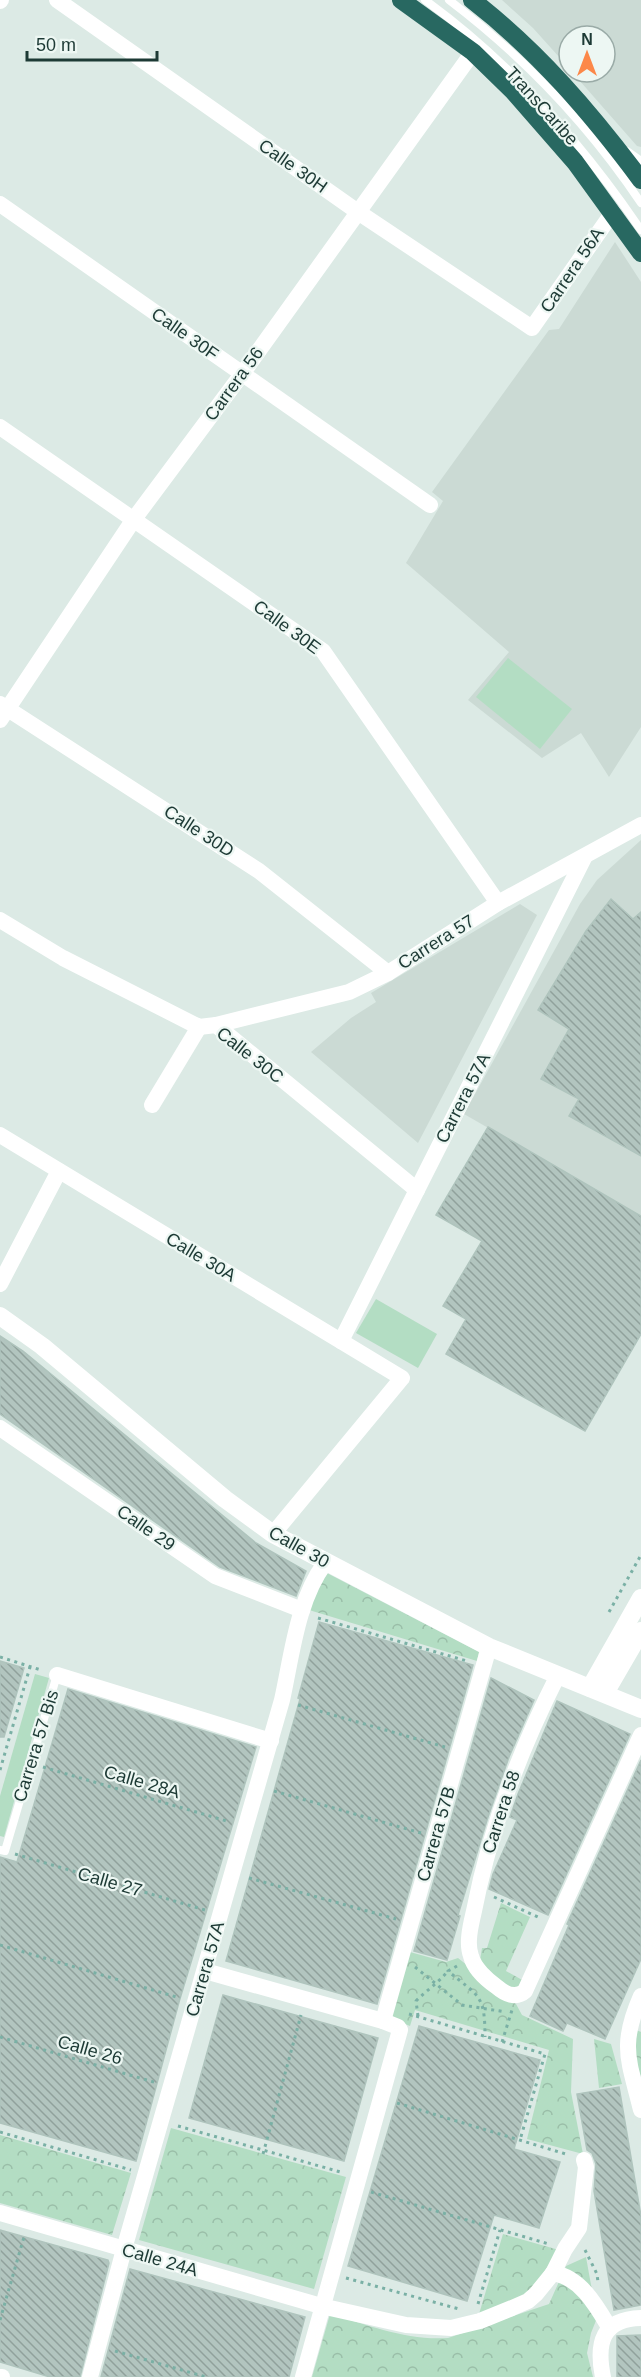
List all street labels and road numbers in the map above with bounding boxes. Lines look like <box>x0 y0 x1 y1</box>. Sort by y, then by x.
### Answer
street label: TransCaribe <box>502 63 582 149</box>
street label: Calle 30H <box>255 135 331 197</box>
street label: Carrera 56A <box>536 224 608 316</box>
street label: Calle 30F <box>148 304 222 364</box>
street label: Carrera 56 <box>201 343 267 425</box>
street label: Calle 30E <box>250 596 324 658</box>
street label: Calle 30D <box>160 801 238 861</box>
street label: Carrera 57 <box>394 911 478 973</box>
street label: Calle 30C <box>213 1023 287 1087</box>
street label: Carrera 57A <box>432 1050 494 1146</box>
street label: Calle 30A <box>162 1228 240 1286</box>
street label: Calle 29 <box>113 1501 179 1555</box>
street label: Calle 30 <box>265 1522 333 1572</box>
street label: Carrera 57 Bis <box>9 1688 63 1804</box>
street label: Calle 28A <box>102 1762 182 1802</box>
street label: Carrera 58 <box>478 1768 524 1856</box>
street label: Carrera 57B <box>413 1784 459 1884</box>
street label: Calle 27 <box>75 1863 145 1901</box>
street label: Carrera 57A <box>182 1919 228 2019</box>
street label: Calle 26 <box>55 2031 125 2069</box>
street label: Calle 24A <box>120 2240 200 2280</box>

